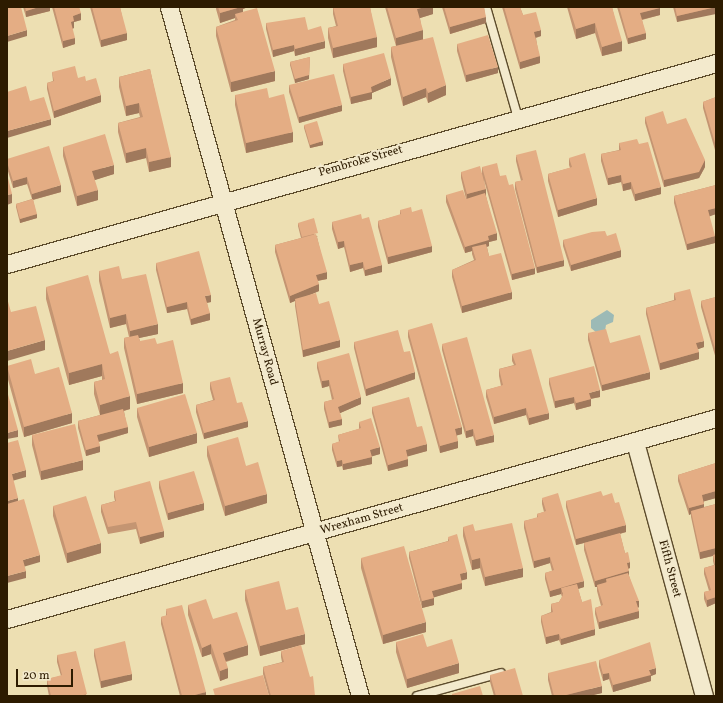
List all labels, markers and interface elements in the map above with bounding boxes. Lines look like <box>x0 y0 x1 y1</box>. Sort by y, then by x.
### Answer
street label: Pembroke Street <box>317 143 405 181</box>
street label: Murray Road <box>248 317 280 387</box>
street label: Wrexham Street <box>319 501 405 539</box>
street label: Fifth Street <box>654 539 684 599</box>
scale bar <box>18 661 75 687</box>
text: 20 m <box>23 668 50 684</box>

